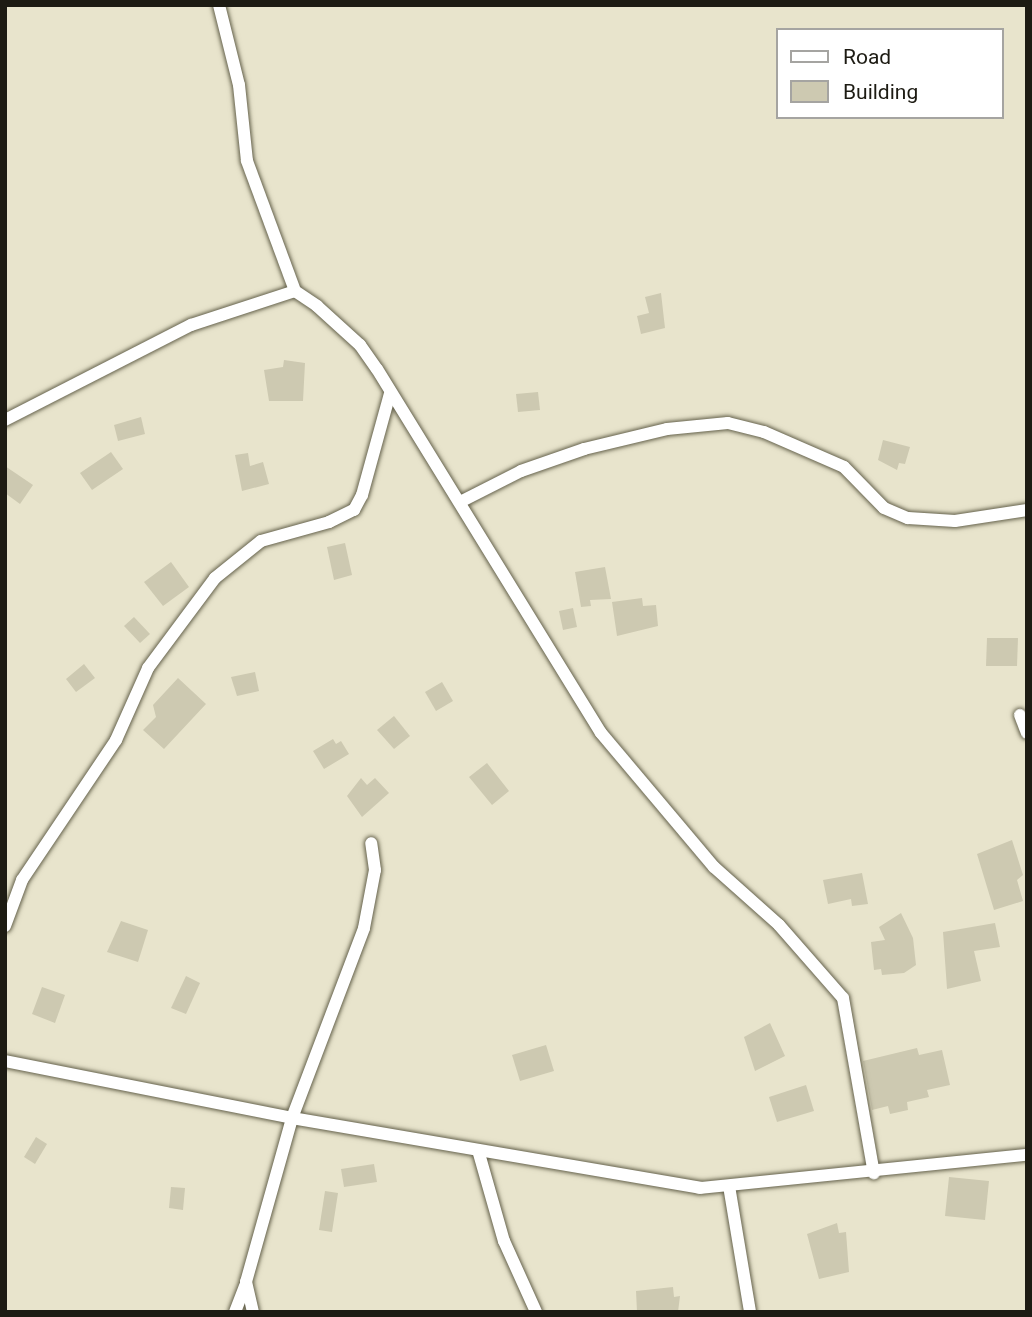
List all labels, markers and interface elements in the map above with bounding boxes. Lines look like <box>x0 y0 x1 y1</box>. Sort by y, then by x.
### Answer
legend <box>776 28 1004 119</box>
text: Road <box>843 45 891 69</box>
text: Building <box>843 80 918 104</box>

